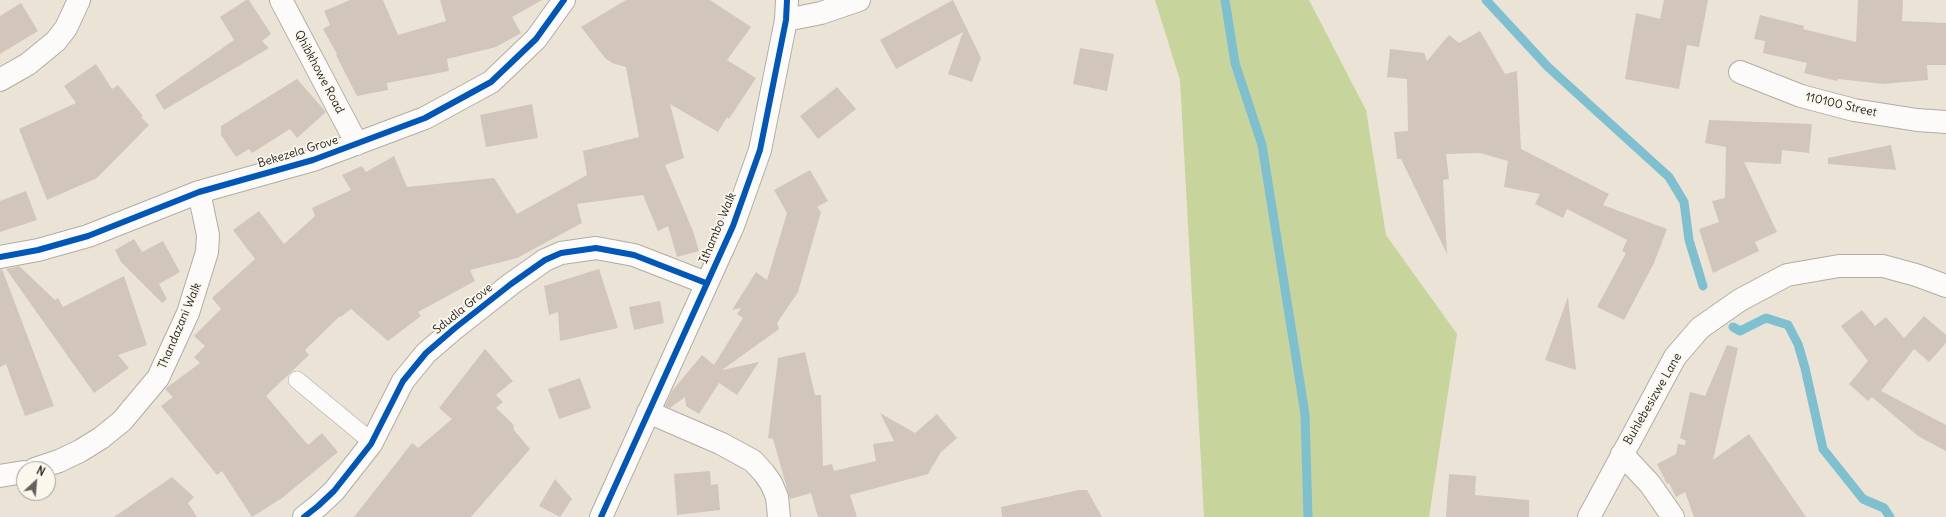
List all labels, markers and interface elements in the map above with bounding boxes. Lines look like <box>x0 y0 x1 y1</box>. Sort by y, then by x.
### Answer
street label: Qhibkhowe Road <box>291 28 347 116</box>
street label: 110100 Street <box>1804 90 1878 120</box>
street label: Bekezela Grove <box>256 133 340 171</box>
street label: Ithambo Walk <box>697 190 739 266</box>
street label: Thandazani Walk <box>155 281 205 371</box>
street label: Sdudla Grove <box>430 281 496 337</box>
street label: Buhlebesizwe Lane <box>1621 351 1685 447</box>
north arrow <box>16 461 56 501</box>
text: N <box>34 463 47 479</box>

